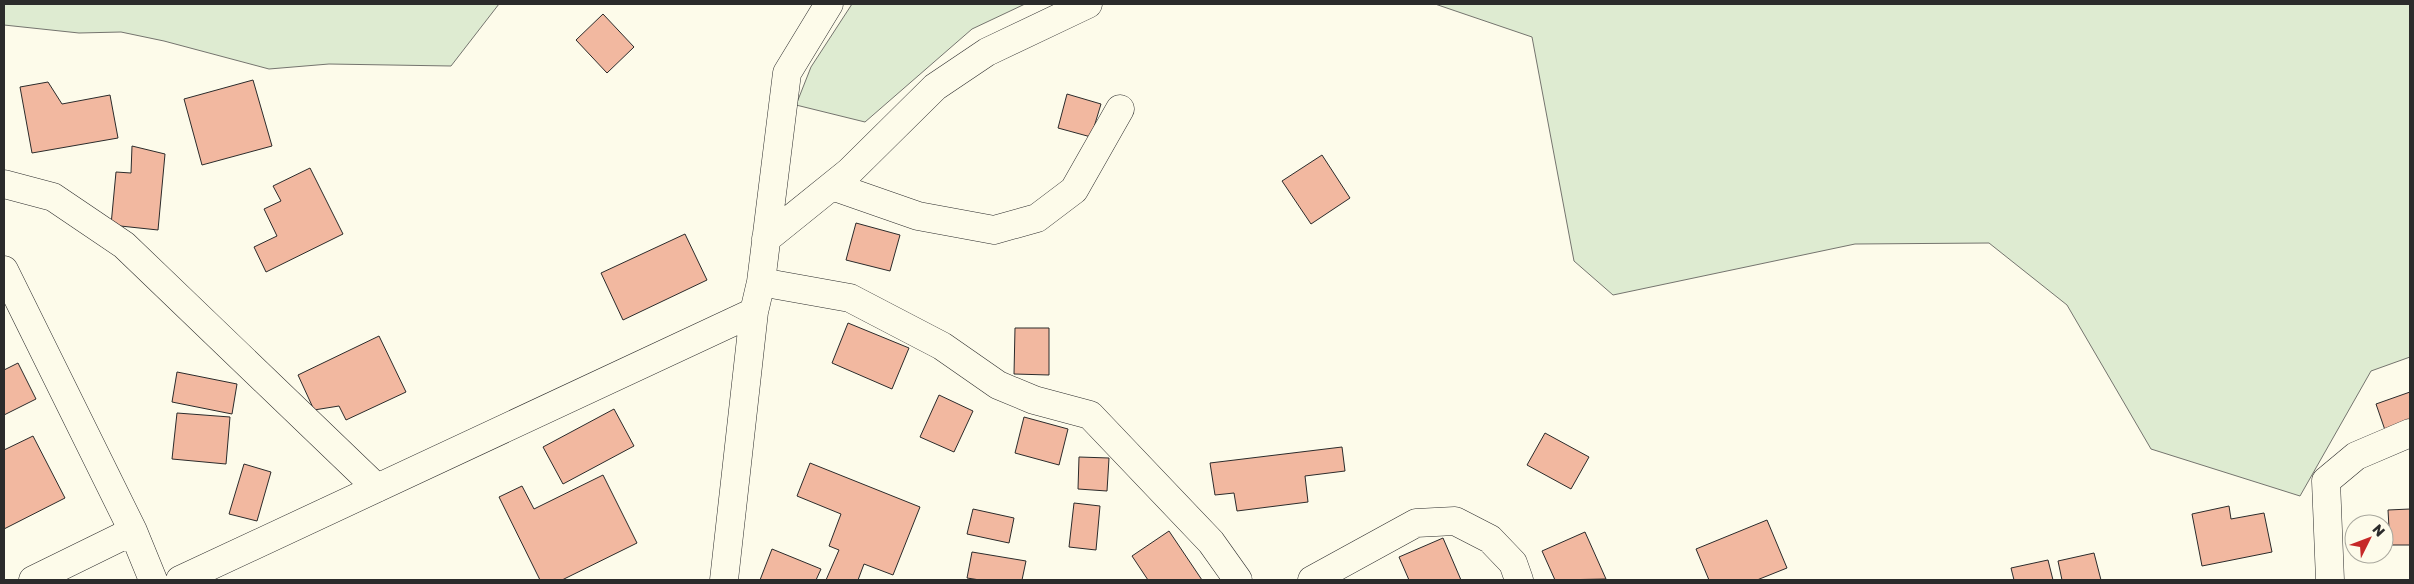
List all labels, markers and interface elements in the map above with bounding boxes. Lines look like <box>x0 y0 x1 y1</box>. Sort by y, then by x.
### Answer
north arrow <box>2344 514 2394 564</box>
text: N <box>2369 520 2389 540</box>

